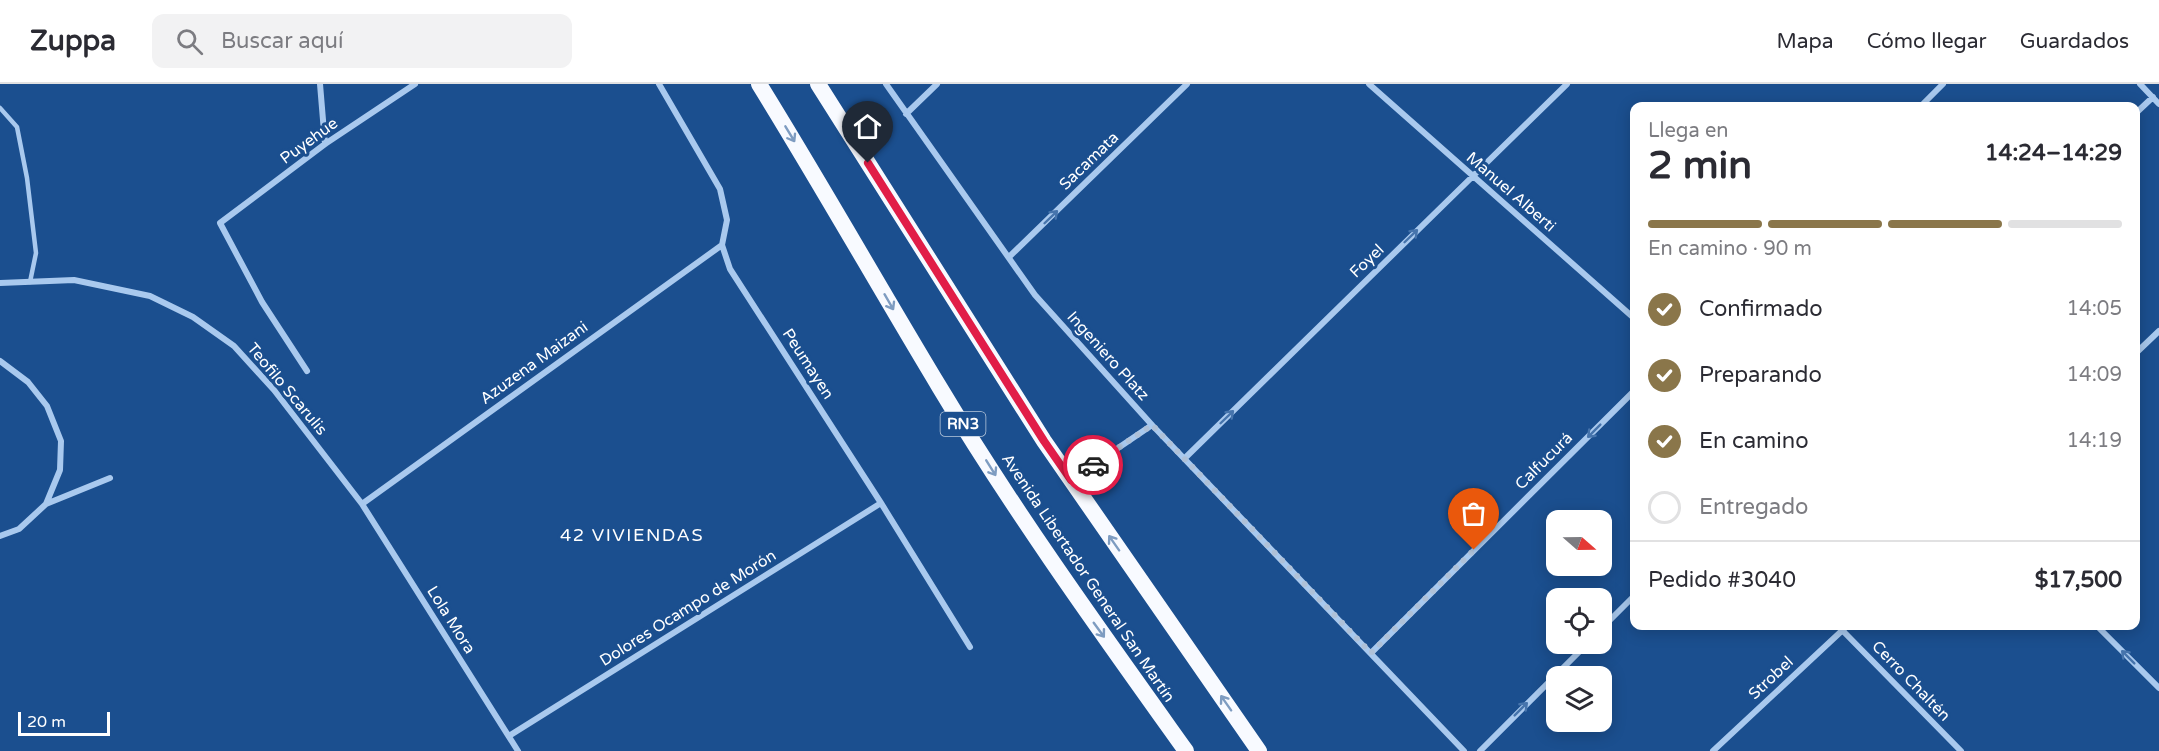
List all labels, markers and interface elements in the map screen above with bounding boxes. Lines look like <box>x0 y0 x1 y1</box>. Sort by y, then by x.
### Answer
search box <box>152 14 572 68</box>
text: Zuppa <box>30 24 116 58</box>
icon: search <box>173 25 206 58</box>
text: Buscar aquí <box>221 28 343 54</box>
text: Mapa <box>1776 29 1834 54</box>
text: Cómo llegar <box>1867 29 1987 54</box>
text: Guardados <box>2020 29 2129 54</box>
pin <box>842 101 893 163</box>
icon: home <box>851 110 884 143</box>
street label: Puyehue <box>276 113 342 169</box>
text: Llega en <box>1648 119 1728 143</box>
one-way arrow <box>784 125 796 142</box>
street label: Sacamata <box>1055 128 1123 194</box>
text: 14:24–14:29 <box>1985 140 2122 166</box>
text: 2 min <box>1648 142 1752 189</box>
street label: Manuel Alberti <box>1462 148 1560 236</box>
one-way arrow <box>1043 209 1058 224</box>
one-way arrow <box>1404 229 1419 244</box>
text: En camino · 90 m <box>1648 237 1812 261</box>
street label: Foyel <box>1346 240 1388 282</box>
one-way arrow <box>884 293 896 310</box>
icon: check <box>1648 293 1681 326</box>
text: Confirmado <box>1699 296 1823 322</box>
text: 14:05 <box>2067 297 2122 321</box>
street label: Ingeniero Platz <box>1063 307 1153 405</box>
street label: Azuzena Maizani <box>476 317 592 409</box>
street label: Peumayen <box>778 325 838 403</box>
street label: Teofilo Scarulis <box>243 339 331 439</box>
icon: check <box>1648 359 1681 392</box>
text: Preparando <box>1699 362 1822 388</box>
text: 14:09 <box>2067 363 2122 387</box>
one-way arrow <box>1219 409 1234 424</box>
road number: RN3 <box>940 412 986 436</box>
one-way arrow <box>1586 424 1601 439</box>
icon: check <box>1648 425 1681 458</box>
street label: Calfucurá <box>1511 428 1577 494</box>
text: En camino <box>1699 428 1809 454</box>
text: 14:19 <box>2067 429 2122 453</box>
courier <box>1063 435 1123 495</box>
icon: car <box>1077 449 1110 482</box>
street label: Avenida Libertador General San Martín <box>997 450 1179 706</box>
one-way arrow <box>985 459 997 476</box>
pin <box>1448 488 1499 550</box>
text: Entregado <box>1699 494 1808 520</box>
icon: bag <box>1457 497 1490 530</box>
north arrow <box>1546 510 1612 576</box>
map controls <box>1546 510 1612 732</box>
district label: 42 VIVIENDAS <box>560 524 704 546</box>
one-way arrow <box>1108 535 1120 552</box>
street label: Dolores Ocampo de Morón <box>596 545 780 671</box>
text: Pedido #3040 <box>1648 567 1796 593</box>
text: $17,500 <box>2035 567 2122 593</box>
street label: Lola Mora <box>422 582 480 658</box>
button: locate <box>1546 588 1612 654</box>
one-way arrow <box>1093 621 1105 637</box>
street label: Cerro Chaltén <box>1868 636 1954 726</box>
one-way arrow <box>2121 649 2135 664</box>
street label: Strobel <box>1744 652 1798 704</box>
button: layers <box>1546 666 1612 732</box>
one-way arrow <box>1220 695 1232 712</box>
one-way arrow <box>1514 702 1529 717</box>
scale bar <box>18 709 110 736</box>
text: 20 m <box>27 712 66 732</box>

